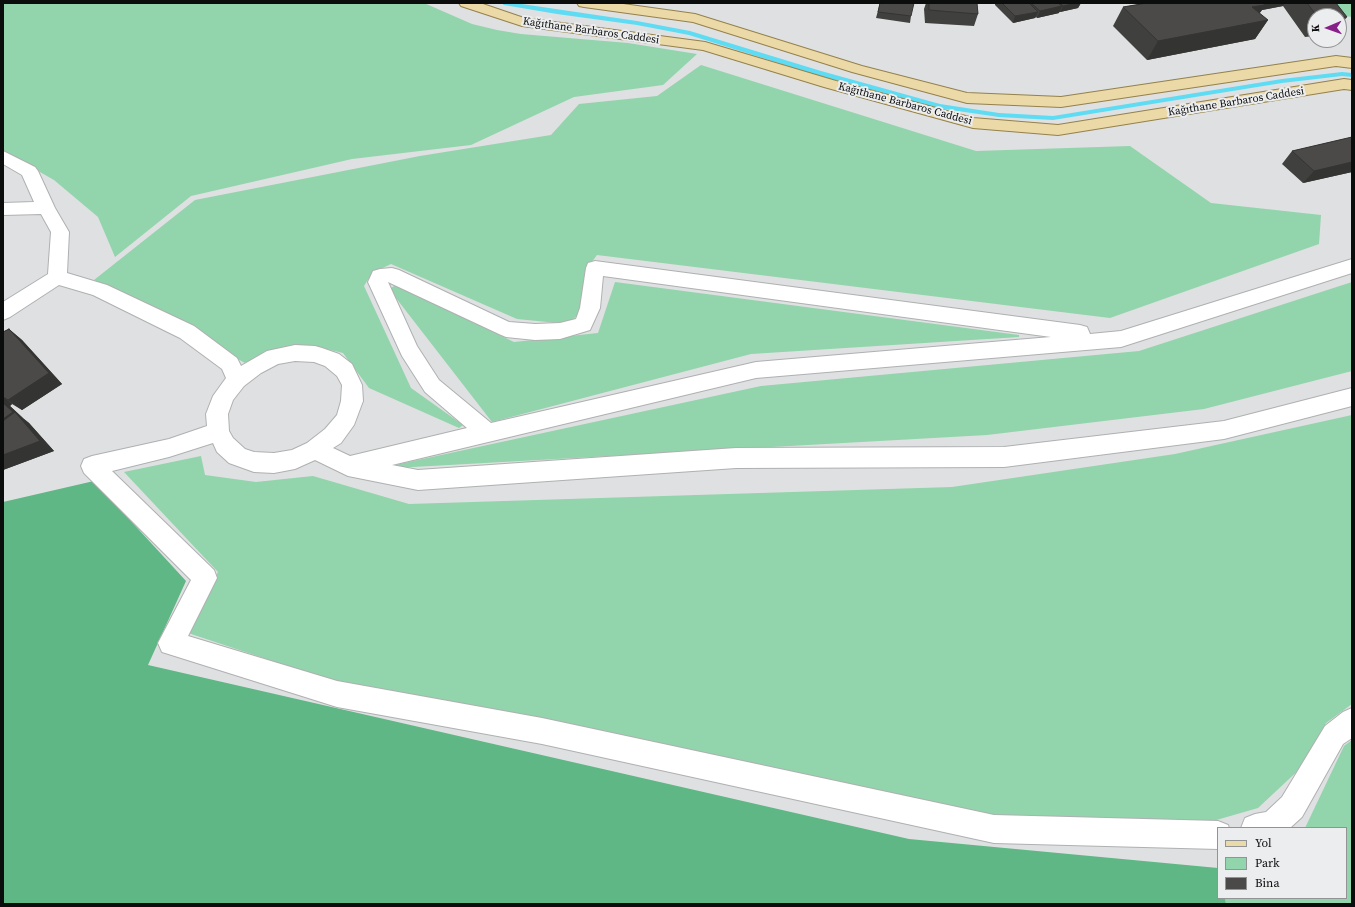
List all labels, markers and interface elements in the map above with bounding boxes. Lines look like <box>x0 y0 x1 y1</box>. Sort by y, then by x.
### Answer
north arrow <box>1307 8 1347 48</box>
street label: Kağıthane Barbaros Caddesi <box>522 15 660 47</box>
text: K <box>1308 24 1323 32</box>
street label: Kağıthane Barbaros Caddesi <box>837 80 973 128</box>
street label: Kağıthane Barbaros Caddesi <box>1167 85 1305 119</box>
legend <box>1217 827 1347 899</box>
text: Yol <box>1255 835 1272 851</box>
text: Park <box>1255 855 1280 871</box>
text: Bina <box>1255 875 1280 891</box>

